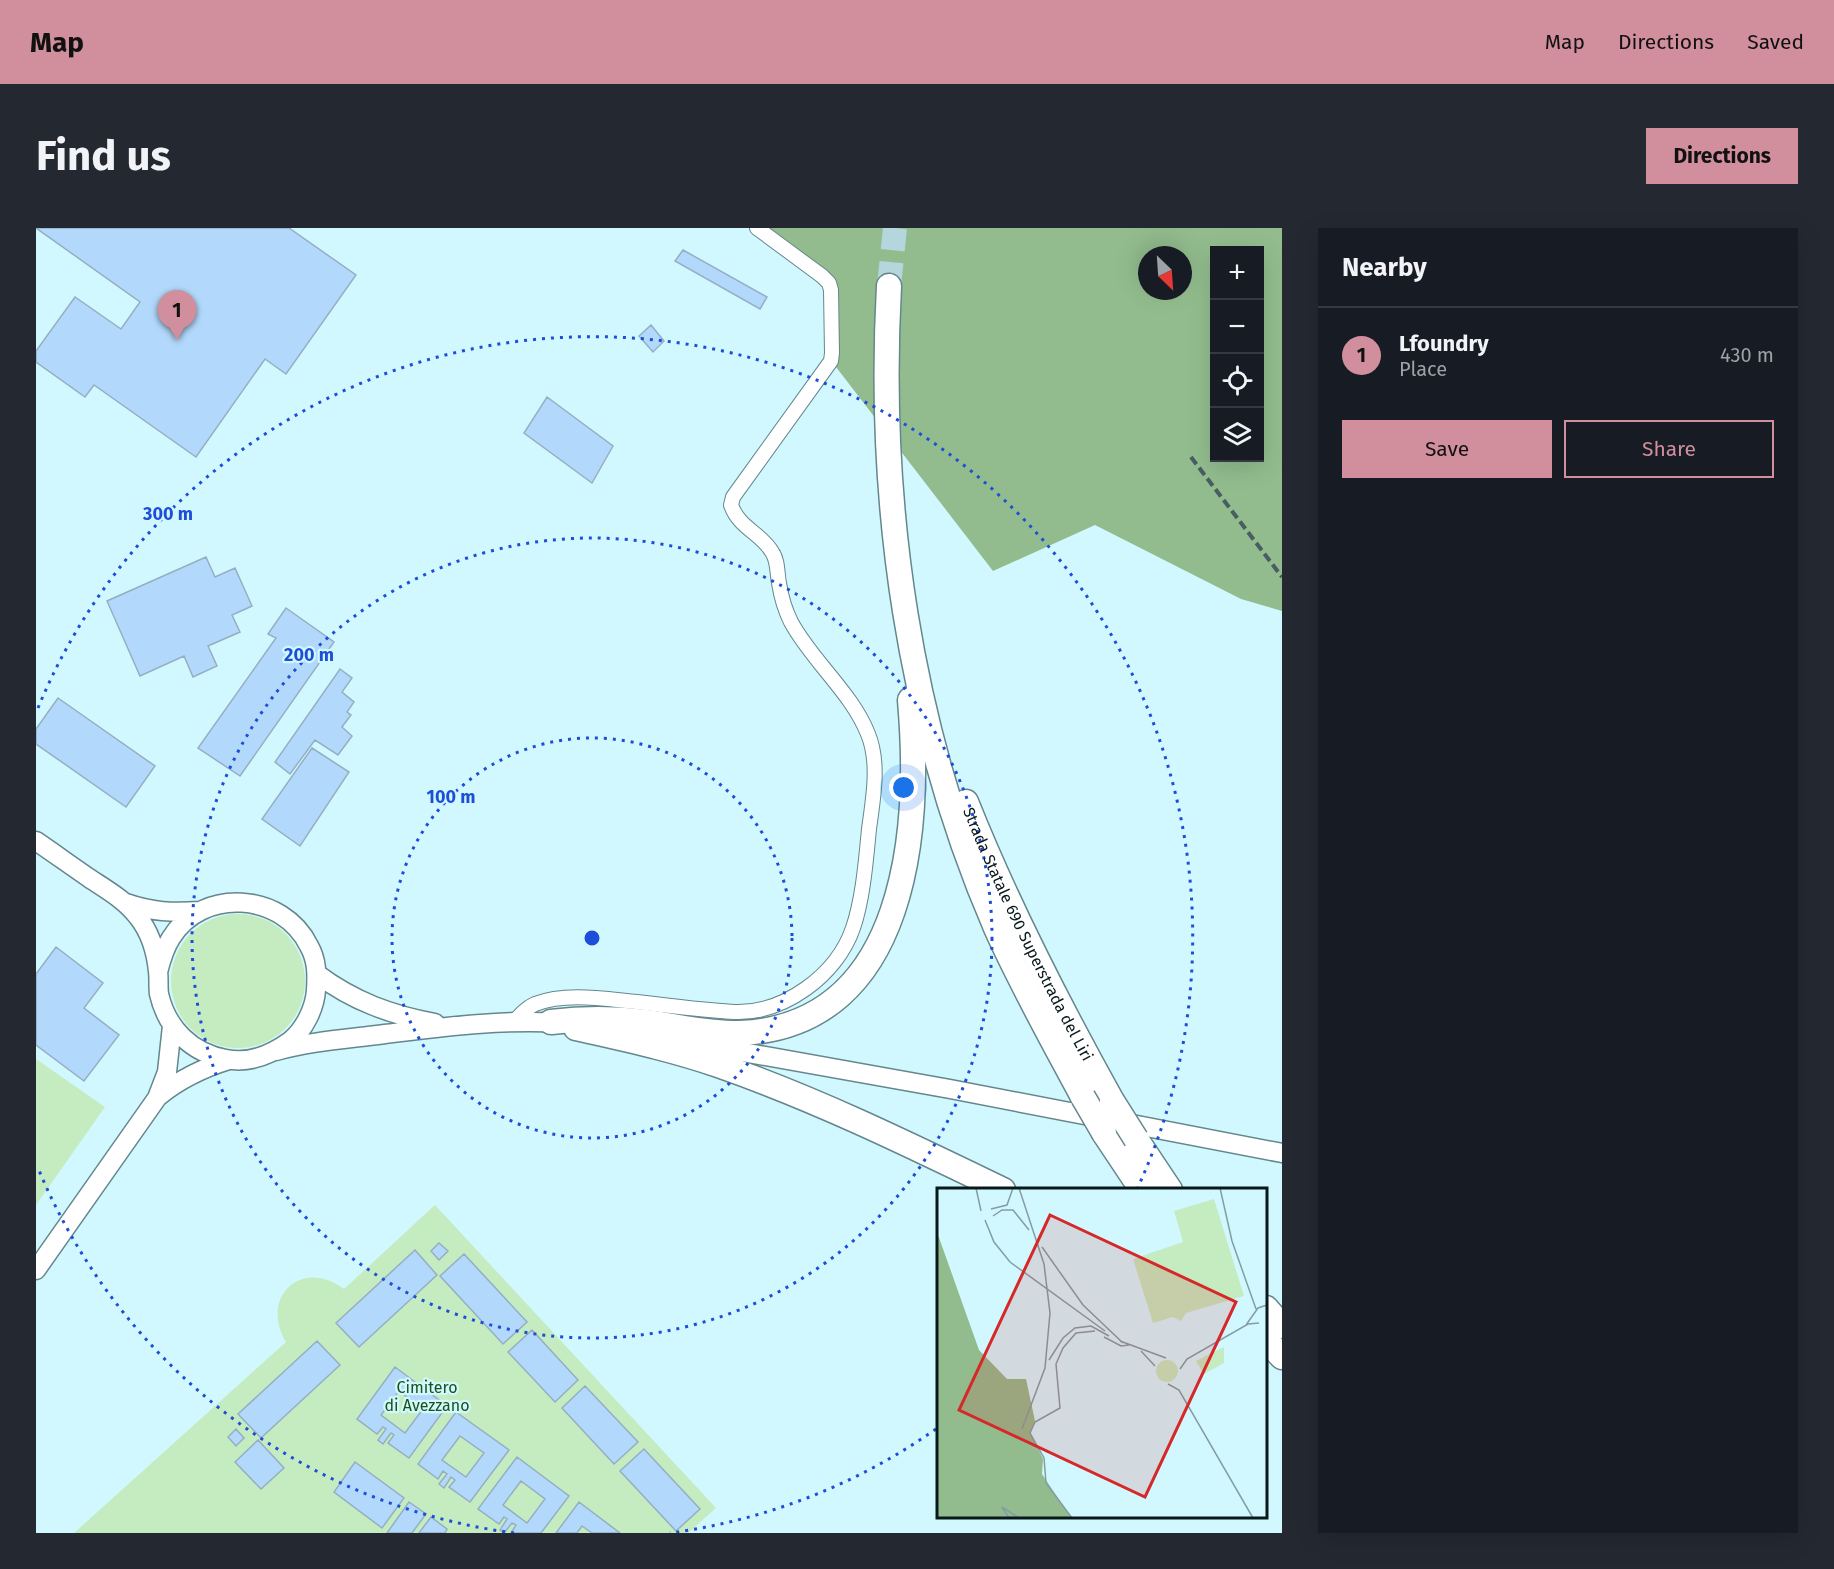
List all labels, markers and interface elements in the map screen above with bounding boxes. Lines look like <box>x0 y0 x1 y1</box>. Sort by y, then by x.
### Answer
text: Map <box>30 26 84 59</box>
text: Map <box>1545 29 1585 55</box>
text: Directions <box>1618 29 1714 55</box>
text: Saved <box>1747 29 1804 55</box>
button: Directions <box>1646 128 1798 184</box>
text: Find us <box>36 131 171 181</box>
north arrow <box>1138 246 1192 300</box>
map controls <box>1210 246 1264 462</box>
button: + <box>1210 246 1264 300</box>
text: Nearby <box>1342 252 1427 283</box>
pin: 1 <box>158 291 196 340</box>
button: − <box>1210 300 1264 354</box>
text: Lfoundry <box>1399 330 1489 357</box>
text: 1 <box>1357 343 1366 367</box>
text: 430 m <box>1720 343 1774 367</box>
button: locate <box>1210 354 1264 408</box>
text: Place <box>1399 357 1447 381</box>
button: layers <box>1210 408 1264 462</box>
button: Save <box>1342 420 1552 478</box>
button: Share <box>1564 420 1774 478</box>
text: 300 m <box>142 503 193 525</box>
text: 200 m <box>284 644 334 666</box>
your location <box>889 773 918 802</box>
text: 100 m <box>427 786 475 808</box>
street label: Strada Statale 690 Superstrada del Liri <box>959 805 1097 1064</box>
centre of rings <box>582 928 602 948</box>
inset map <box>937 1188 1267 1518</box>
park label: Cimitero di Avezzano <box>384 1378 470 1415</box>

